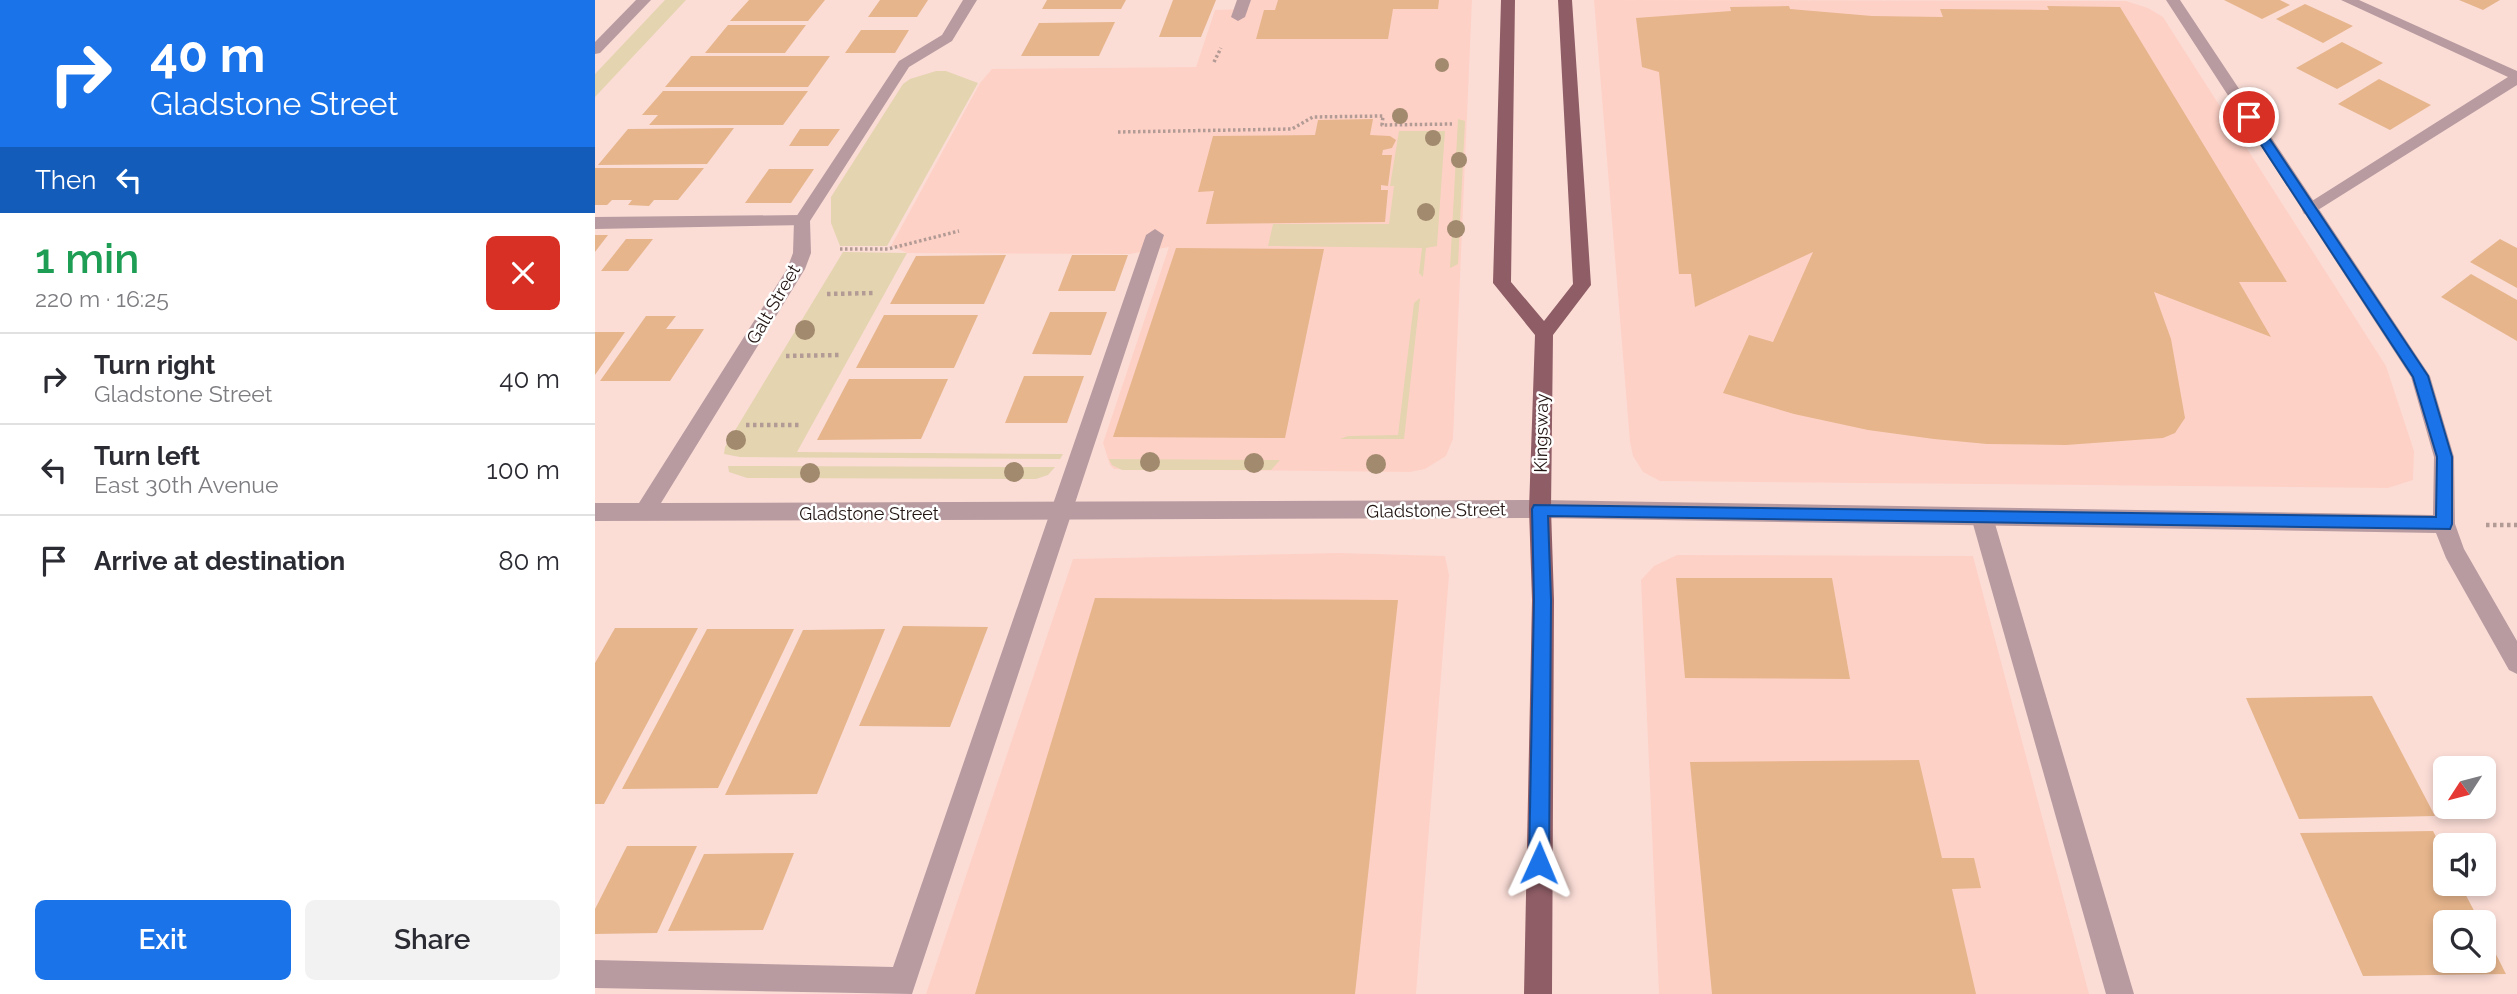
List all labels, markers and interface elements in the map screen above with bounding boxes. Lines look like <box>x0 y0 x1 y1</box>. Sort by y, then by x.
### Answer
text: 40 m <box>150 26 265 83</box>
icon: right <box>35 28 126 119</box>
text: Gladstone Street <box>150 85 398 122</box>
pin <box>2219 87 2279 147</box>
icon: arrive <box>2230 98 2268 136</box>
icon: left <box>110 161 148 199</box>
text: Then <box>35 165 96 195</box>
text: 1 min <box>35 234 139 283</box>
button: close <box>486 236 560 310</box>
street label: Galt Street <box>742 261 804 347</box>
text: 220 m · 16:25 <box>35 285 169 312</box>
text: Turn right <box>94 350 215 380</box>
icon: right <box>35 360 73 398</box>
text: 40 m <box>499 364 560 394</box>
text: Gladstone Street <box>94 380 272 407</box>
street label: Kingsway <box>1530 393 1552 473</box>
text: Turn left <box>94 441 200 471</box>
icon: left <box>35 451 73 489</box>
text: 100 m <box>487 455 560 485</box>
text: East 30th Avenue <box>94 471 278 498</box>
street label: Gladstone Street <box>1366 498 1506 522</box>
street label: Gladstone Street <box>799 503 939 524</box>
icon: arrive <box>35 542 73 580</box>
text: Arrive at destination <box>94 546 345 576</box>
text: 80 m <box>498 546 560 576</box>
north arrow <box>2433 756 2495 819</box>
map controls <box>2433 756 2496 973</box>
position arrow <box>1502 826 1576 900</box>
button: sound <box>2433 833 2496 896</box>
button: Exit <box>35 900 291 980</box>
button: Share <box>305 900 560 980</box>
button: search <box>2433 910 2496 973</box>

